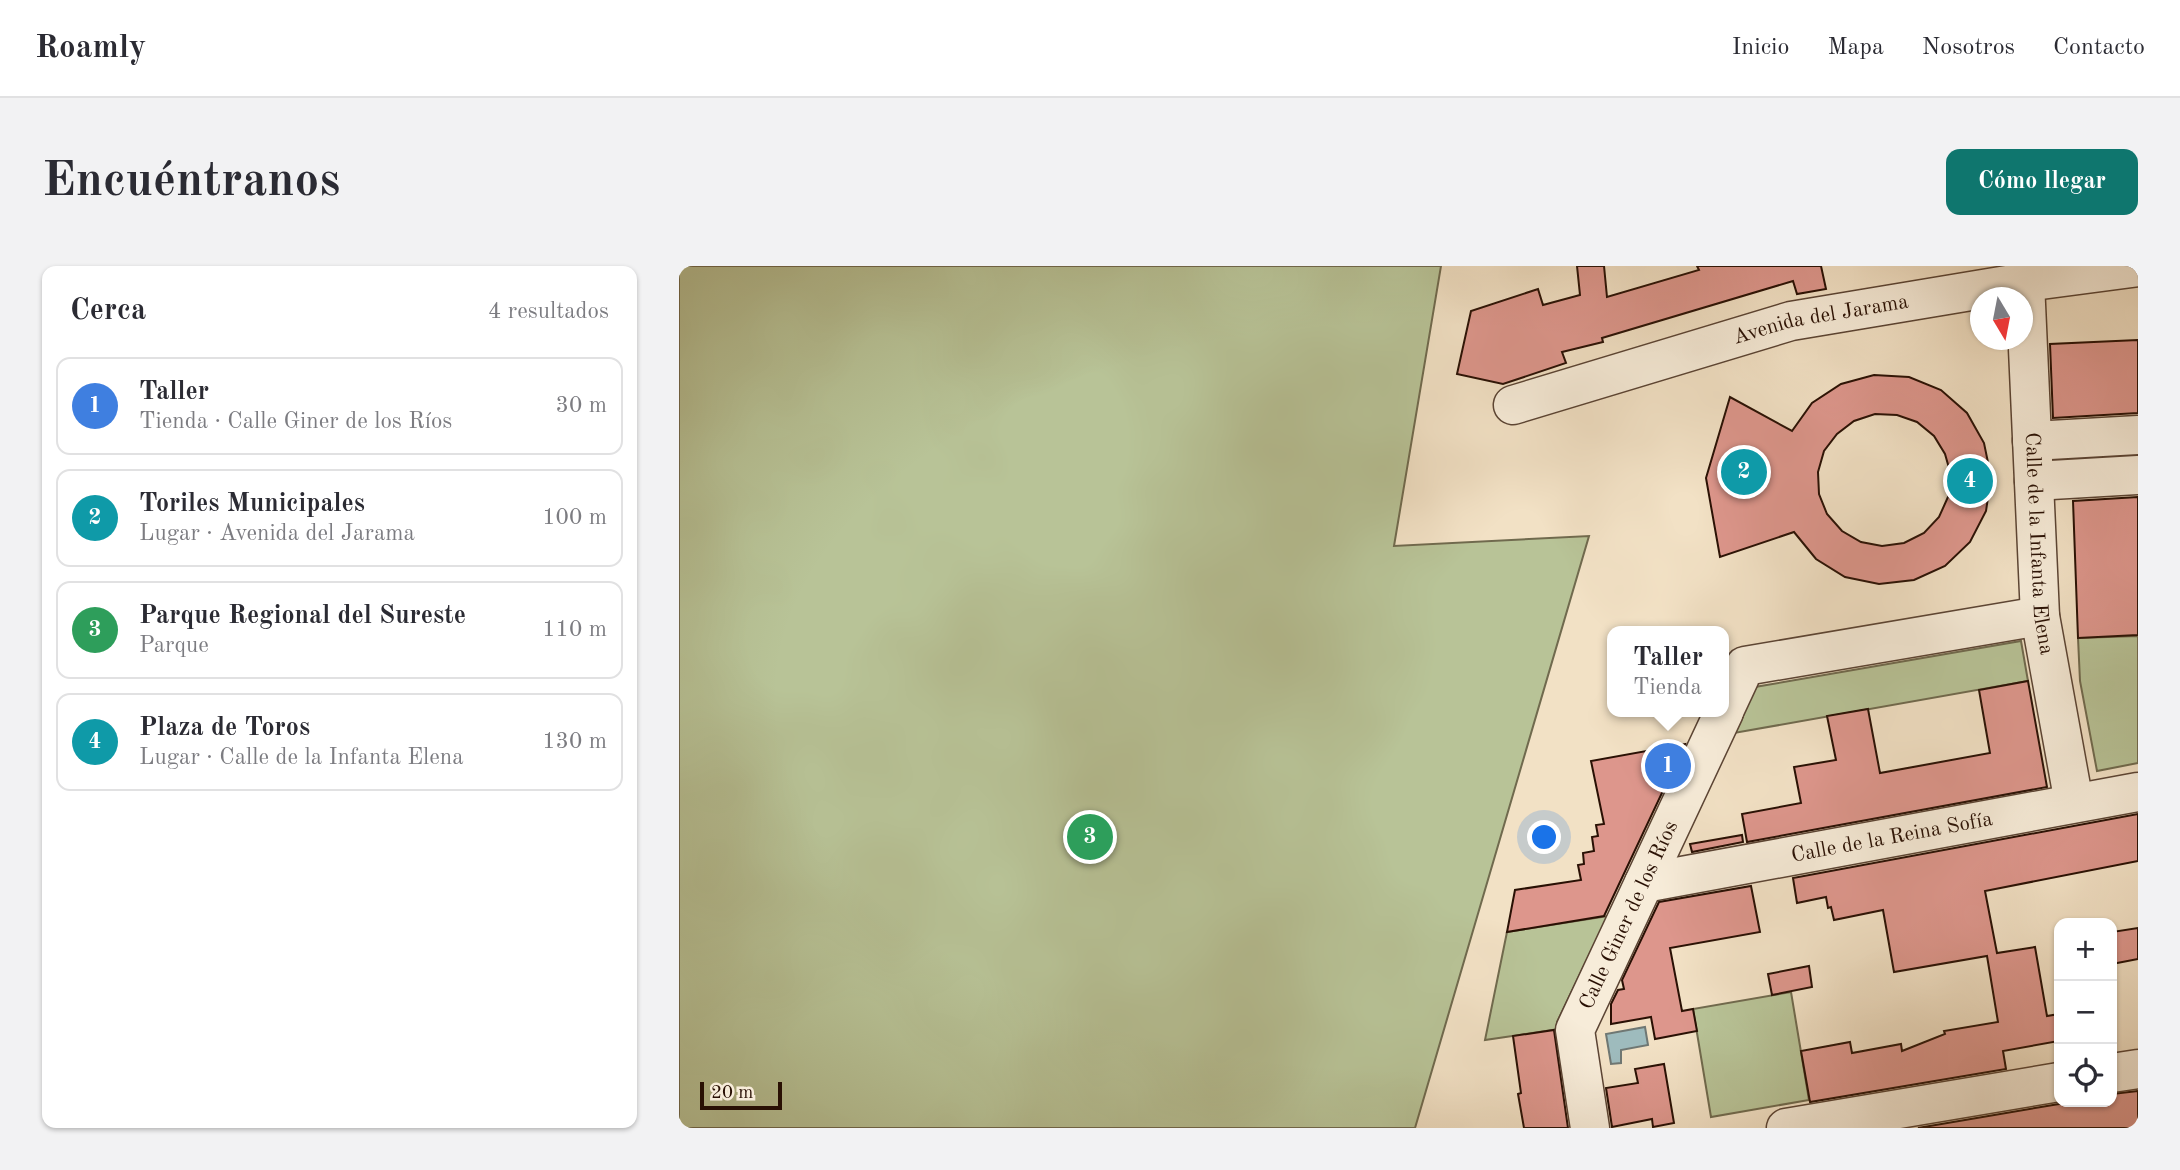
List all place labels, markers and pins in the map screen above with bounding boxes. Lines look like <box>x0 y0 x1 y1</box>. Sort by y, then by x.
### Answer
pin: 2 <box>1721 446 1767 498</box>
pin: 4 <box>1947 455 1993 507</box>
pin: 1 <box>1645 740 1691 792</box>
pin: 3 <box>1067 811 1113 863</box>

